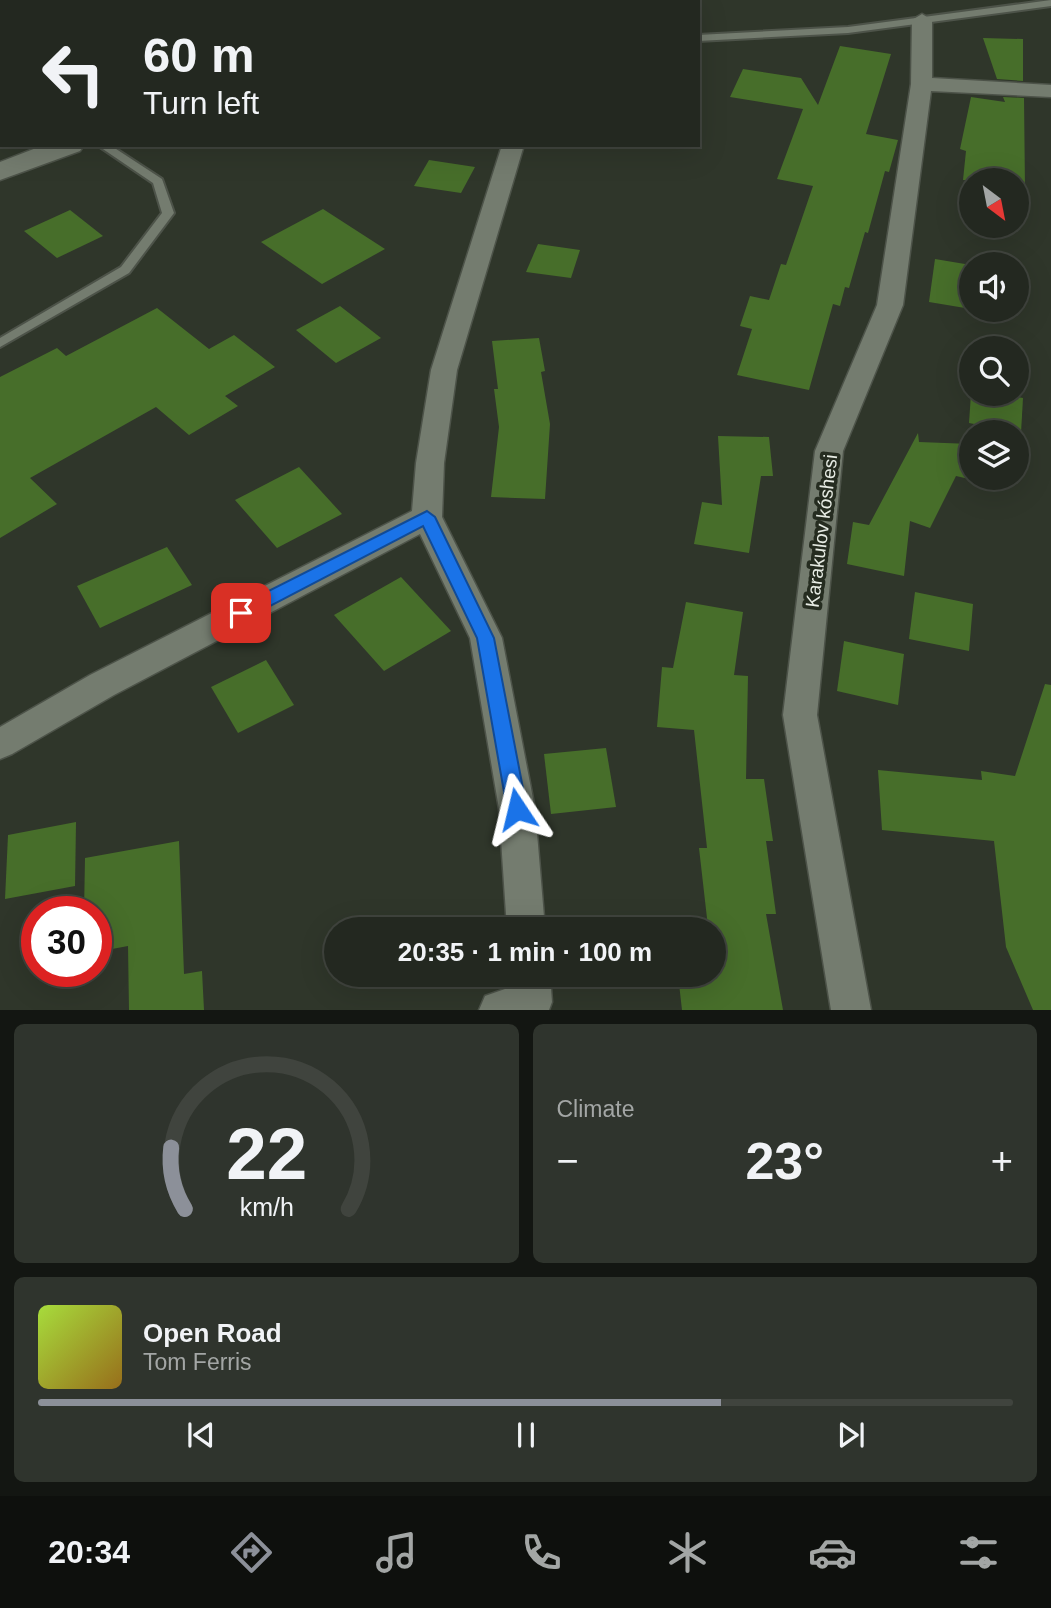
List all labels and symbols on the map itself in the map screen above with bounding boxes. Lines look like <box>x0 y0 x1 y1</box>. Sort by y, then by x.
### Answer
north arrow <box>959 168 1029 238</box>
street label: Karakulov kóshesi <box>802 453 841 609</box>
pin <box>211 583 271 643</box>
position arrow <box>480 772 554 846</box>
speed limit sign: 30 <box>21 896 112 987</box>

